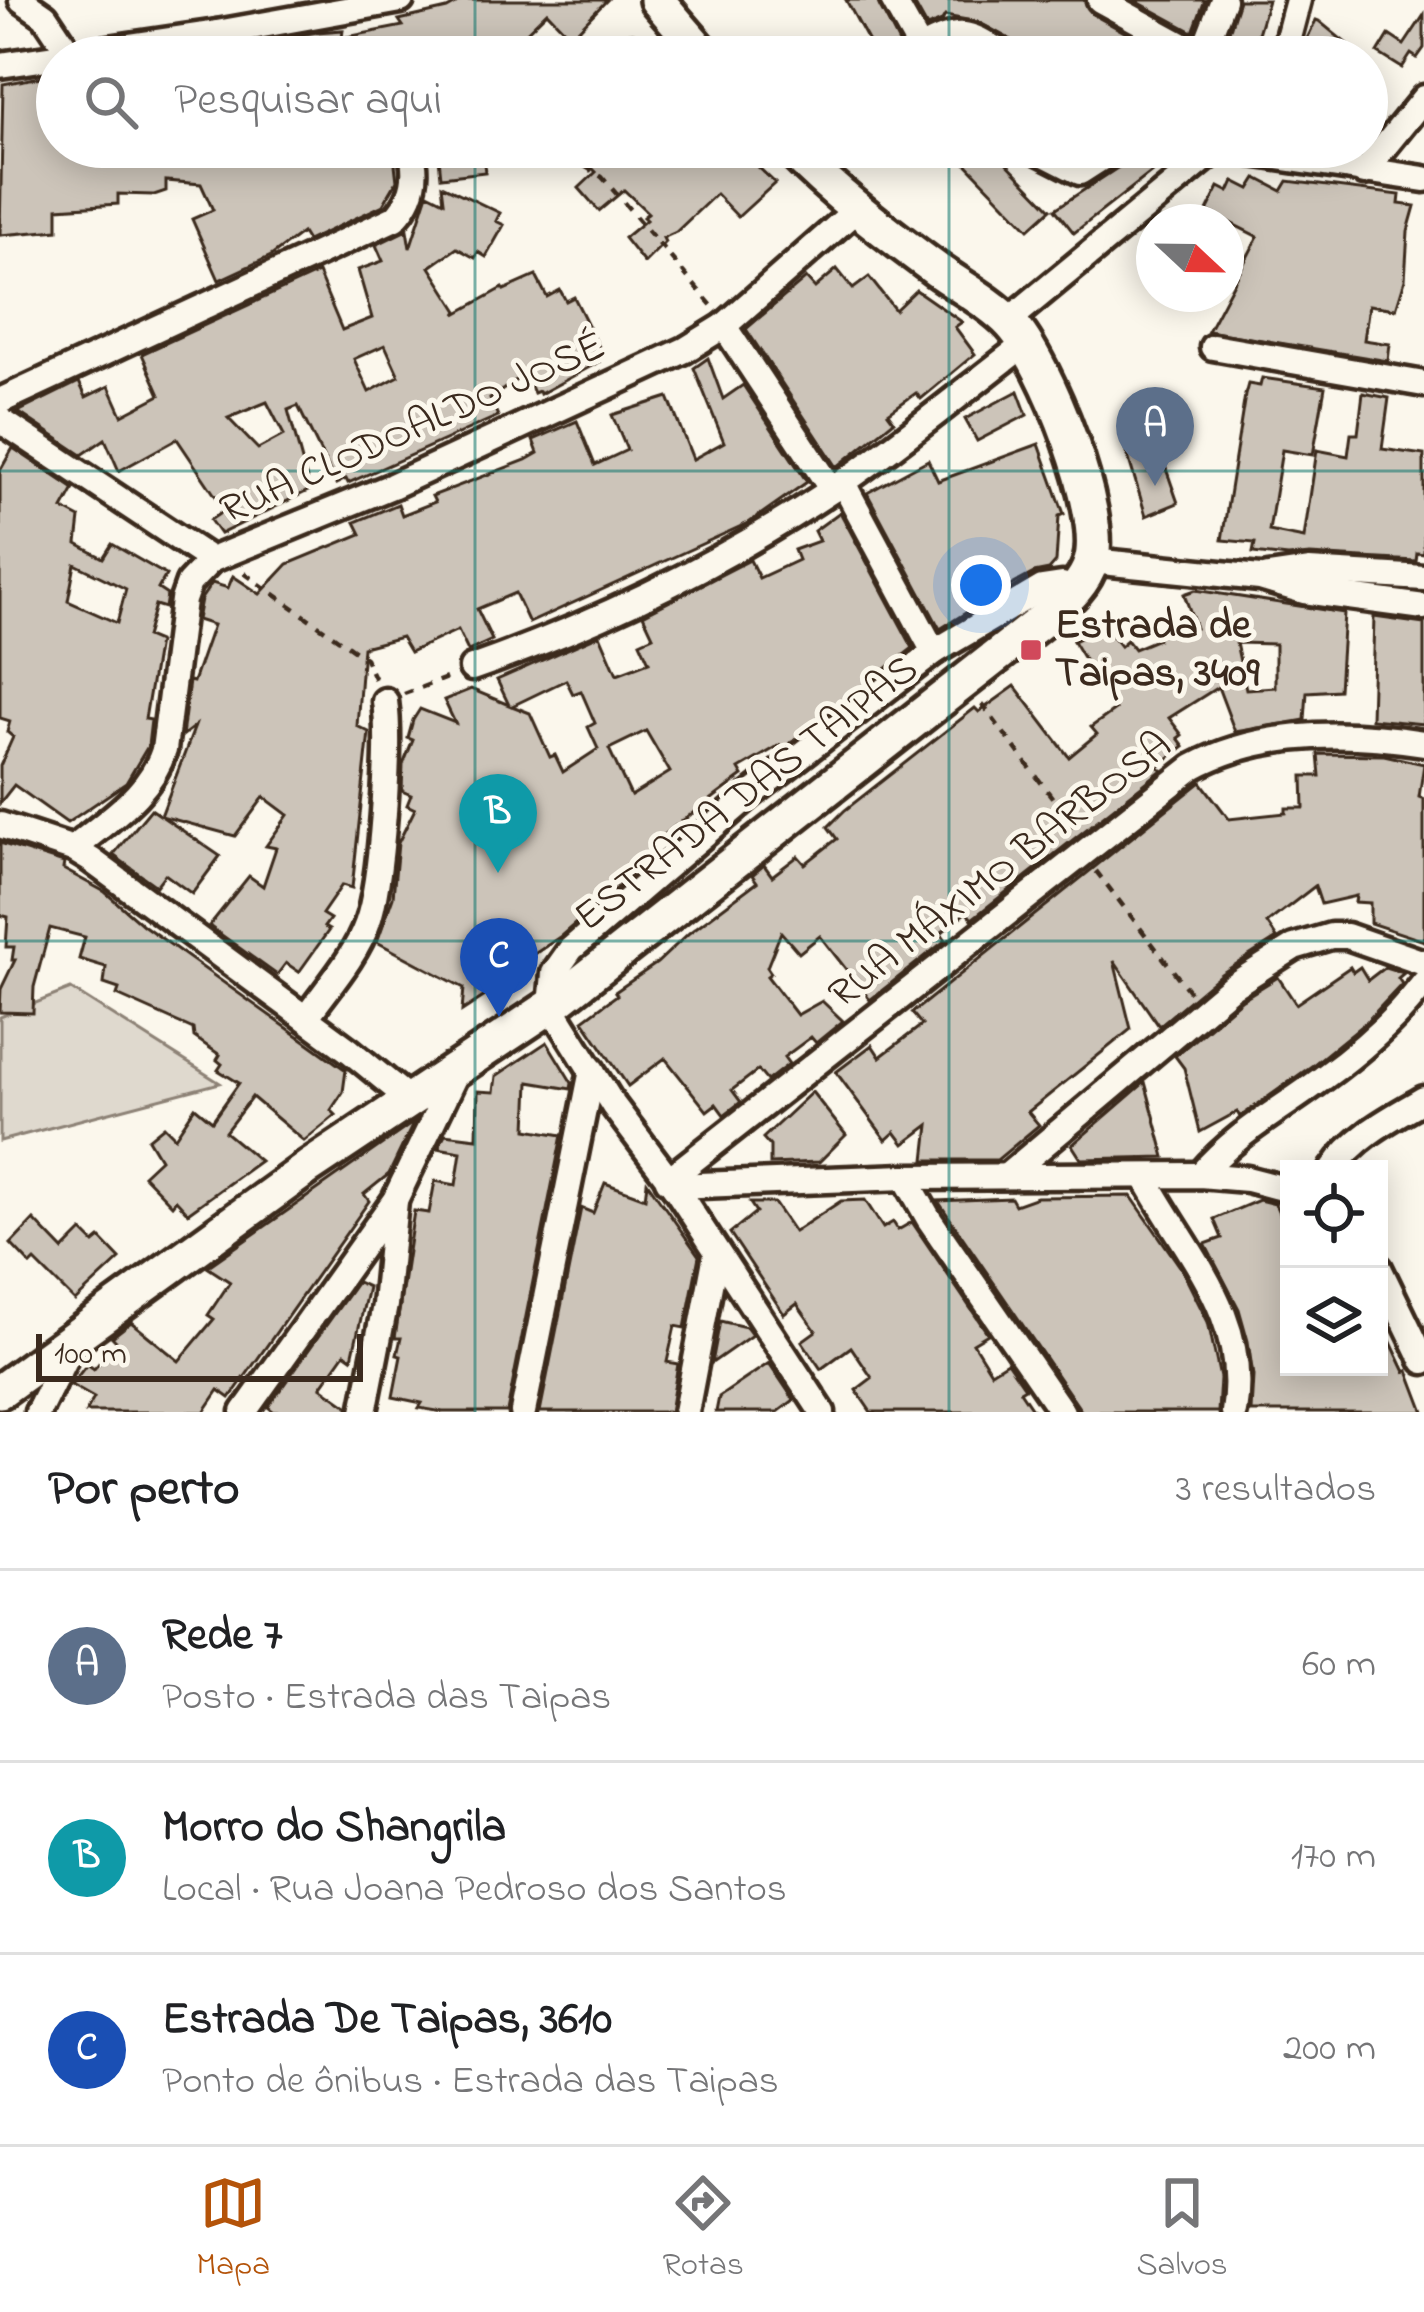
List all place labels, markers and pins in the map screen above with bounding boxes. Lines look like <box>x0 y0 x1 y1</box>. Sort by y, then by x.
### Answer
pin: A <box>1116 387 1194 486</box>
place label: Estrada de Taipas, 3409 <box>1055 596 1260 705</box>
marker: Estrada de Taipas, 3409 <box>1018 637 1044 663</box>
pin: B <box>459 774 537 873</box>
pin: C <box>460 918 538 1017</box>

